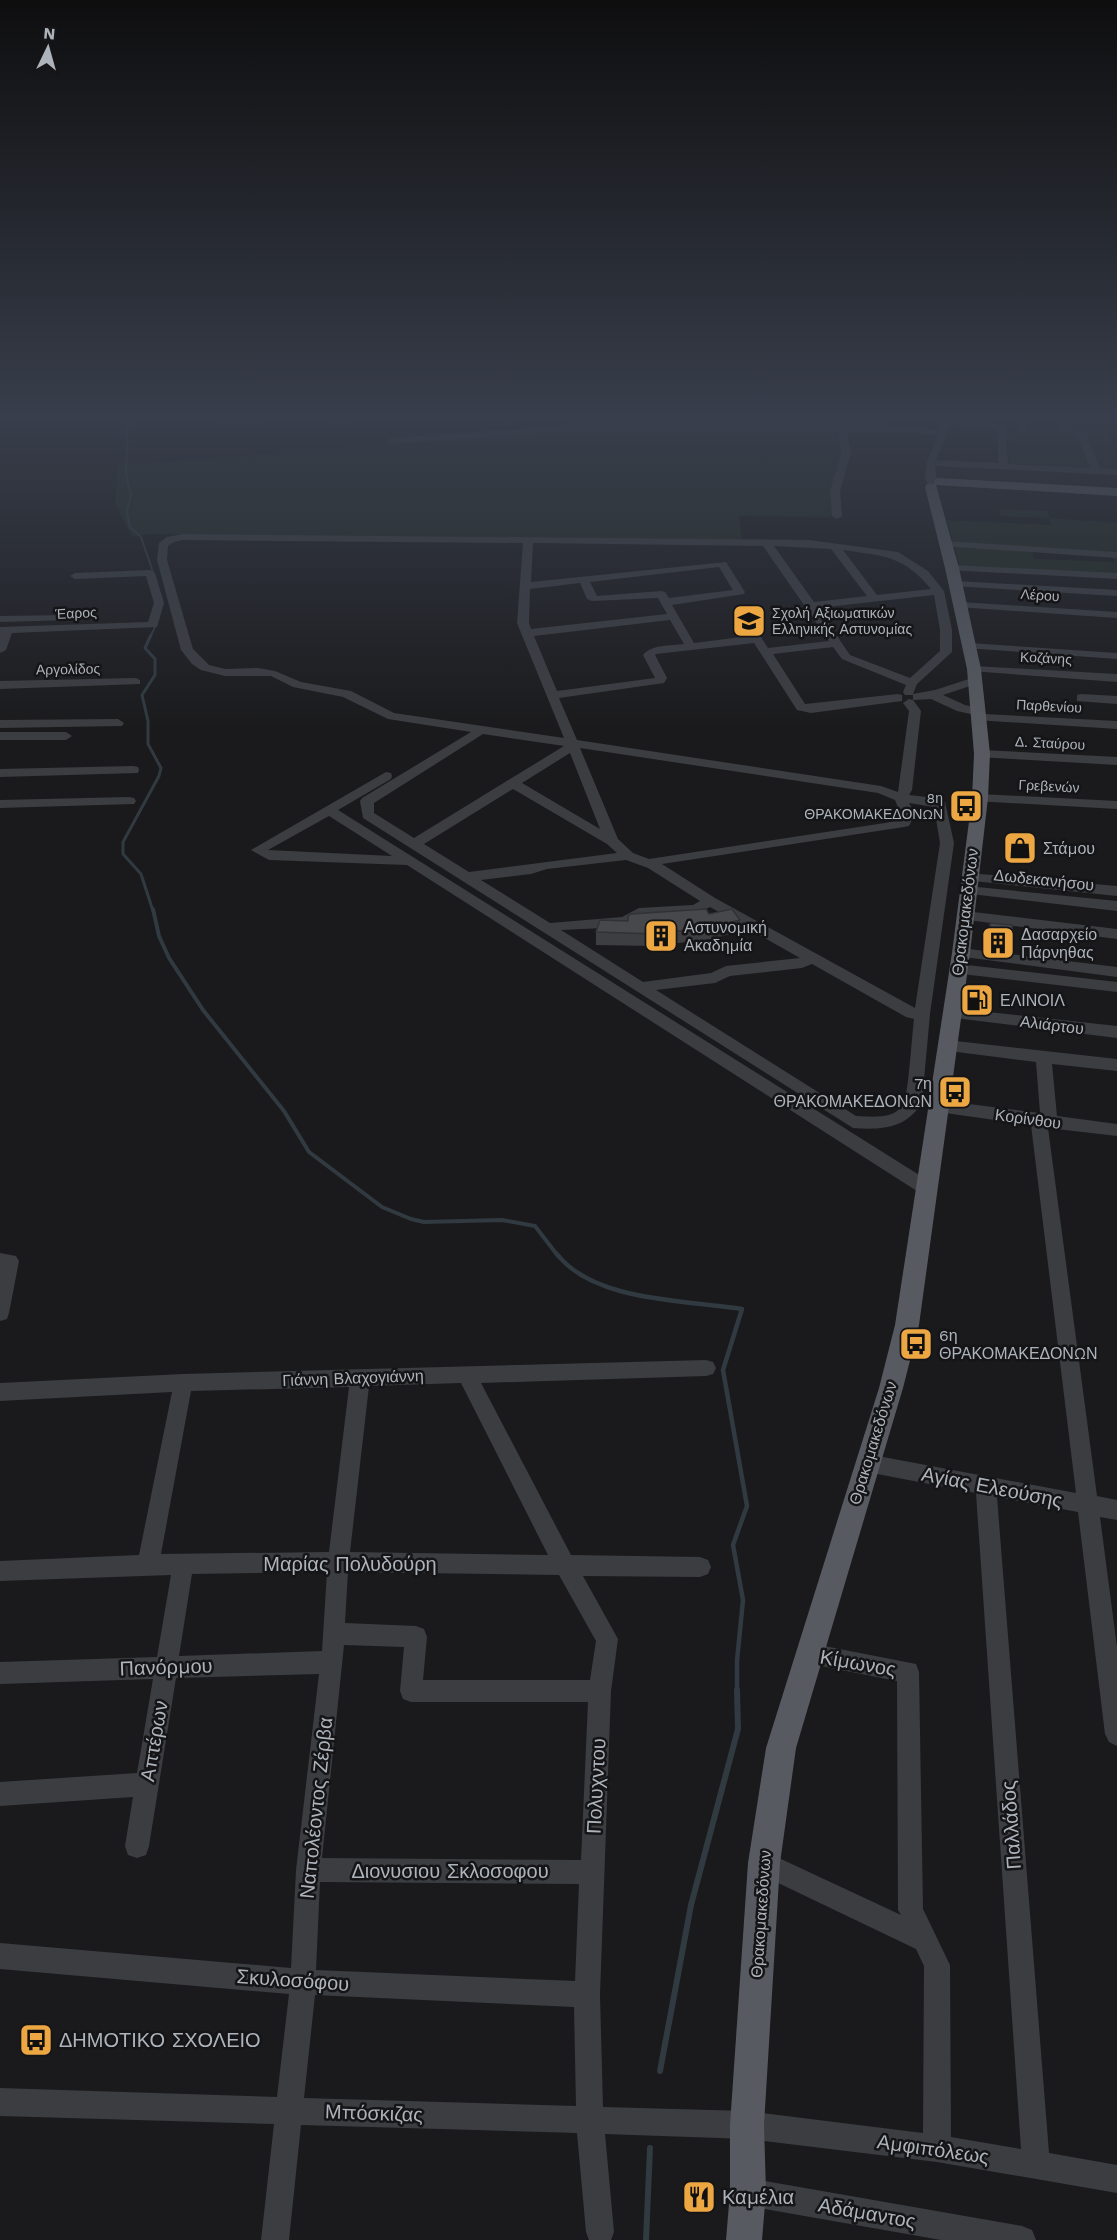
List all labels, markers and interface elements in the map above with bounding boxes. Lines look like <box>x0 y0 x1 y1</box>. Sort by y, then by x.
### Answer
north arrow <box>18 18 78 78</box>
text: N <box>43 24 56 44</box>
street label: Λέρου <box>1020 586 1060 604</box>
school or university icon: Σχολή Αξιωματικών Ελληνικής Αστυνομίας <box>731 603 767 639</box>
street label: Έαρος <box>54 604 97 622</box>
place label: Σχολή Αξιωματικών Ελληνικής Αστυνομίας <box>772 605 912 637</box>
street label: Κοζάνης <box>1020 649 1073 667</box>
street label: Αργολίδος <box>36 660 101 678</box>
street label: Παρθενίου <box>1016 696 1082 716</box>
street label: Δ. Σταύρου <box>1014 733 1086 753</box>
street label: Γρεβενών <box>1018 776 1080 796</box>
bus stop icon: 8η ΘΡΑΚΟΜΑΚΕΔΟΝΩΝ <box>948 788 984 824</box>
place label: 8η ΘΡΑΚΟΜΑΚΕΔΟΝΩΝ <box>804 790 943 822</box>
shop icon: Στάμου <box>1002 830 1038 866</box>
place label: Στάμου <box>1043 839 1095 858</box>
street label: Θρακομακεδόνων <box>948 847 982 977</box>
street label: Δωδεκανήσου <box>993 865 1095 895</box>
building icon: Αστυνομική Ακαδημία <box>643 918 679 954</box>
place label: Αστυνομική Ακαδημία <box>684 918 767 955</box>
building icon: Δασαρχείο Πάρνηθας <box>980 925 1016 961</box>
place label: Δασαρχείο Πάρνηθας <box>1021 925 1097 962</box>
fuel station icon: ΕΛΙΝΟΙΛ <box>959 982 995 1018</box>
place label: ΕΛΙΝΟΙΛ <box>1000 991 1065 1010</box>
street label: Αλιάρτου <box>1019 1012 1085 1038</box>
place label: 7η ΘΡΑΚΟΜΑΚΕΔΟΝΩΝ <box>774 1074 932 1111</box>
bus stop icon: 7η ΘΡΑΚΟΜΑΚΕΔΟΝΩΝ <box>937 1074 973 1110</box>
street label: Κορίνθου <box>994 1105 1062 1133</box>
bus stop icon: 6η ΘΡΑΚΟΜΑΚΕΔΟΝΩΝ <box>898 1326 934 1362</box>
place label: 6η ΘΡΑΚΟΜΑΚΕΔΟΝΩΝ <box>939 1326 1097 1363</box>
street label: Γιάννη Βλαχογιάννη <box>282 1366 424 1390</box>
street label: Θρακομακεδόνων <box>845 1379 901 1507</box>
street label: Αγίας Ελεούσης <box>920 1462 1065 1512</box>
street label: Μαρίας Πολυδούρη <box>263 1552 437 1576</box>
street label: Κίμωνος <box>818 1645 898 1682</box>
street label: Πανόρμου <box>119 1653 213 1681</box>
street label: Απτέρων <box>135 1699 173 1783</box>
street label: Ναπολέοντος Ζέρβα <box>295 1716 337 1900</box>
street label: Πολυχντου <box>582 1738 610 1834</box>
street label: Παλλάδος <box>996 1779 1026 1870</box>
street label: Θρακομακεδόνων <box>747 1849 775 1979</box>
street label: Διονυσιου Σκλοσοφου <box>351 1859 549 1883</box>
street label: Σκυλοσόφου <box>236 1964 350 1996</box>
bus stop icon: ΔΗΜΟΤΙΚΟ ΣΧΟΛΕΙΟ <box>18 2022 54 2058</box>
place label: ΔΗΜΟΤΙΚΟ ΣΧΟΛΕΙΟ <box>59 2028 261 2052</box>
street label: Μπόσκιζας <box>325 2099 424 2127</box>
street label: Αμφιπόλεως <box>875 2129 991 2169</box>
restaurant icon: Καμέλια <box>681 2179 717 2215</box>
place label: Καμέλια <box>722 2185 794 2209</box>
street label: Αδάμαντος <box>816 2193 918 2233</box>

